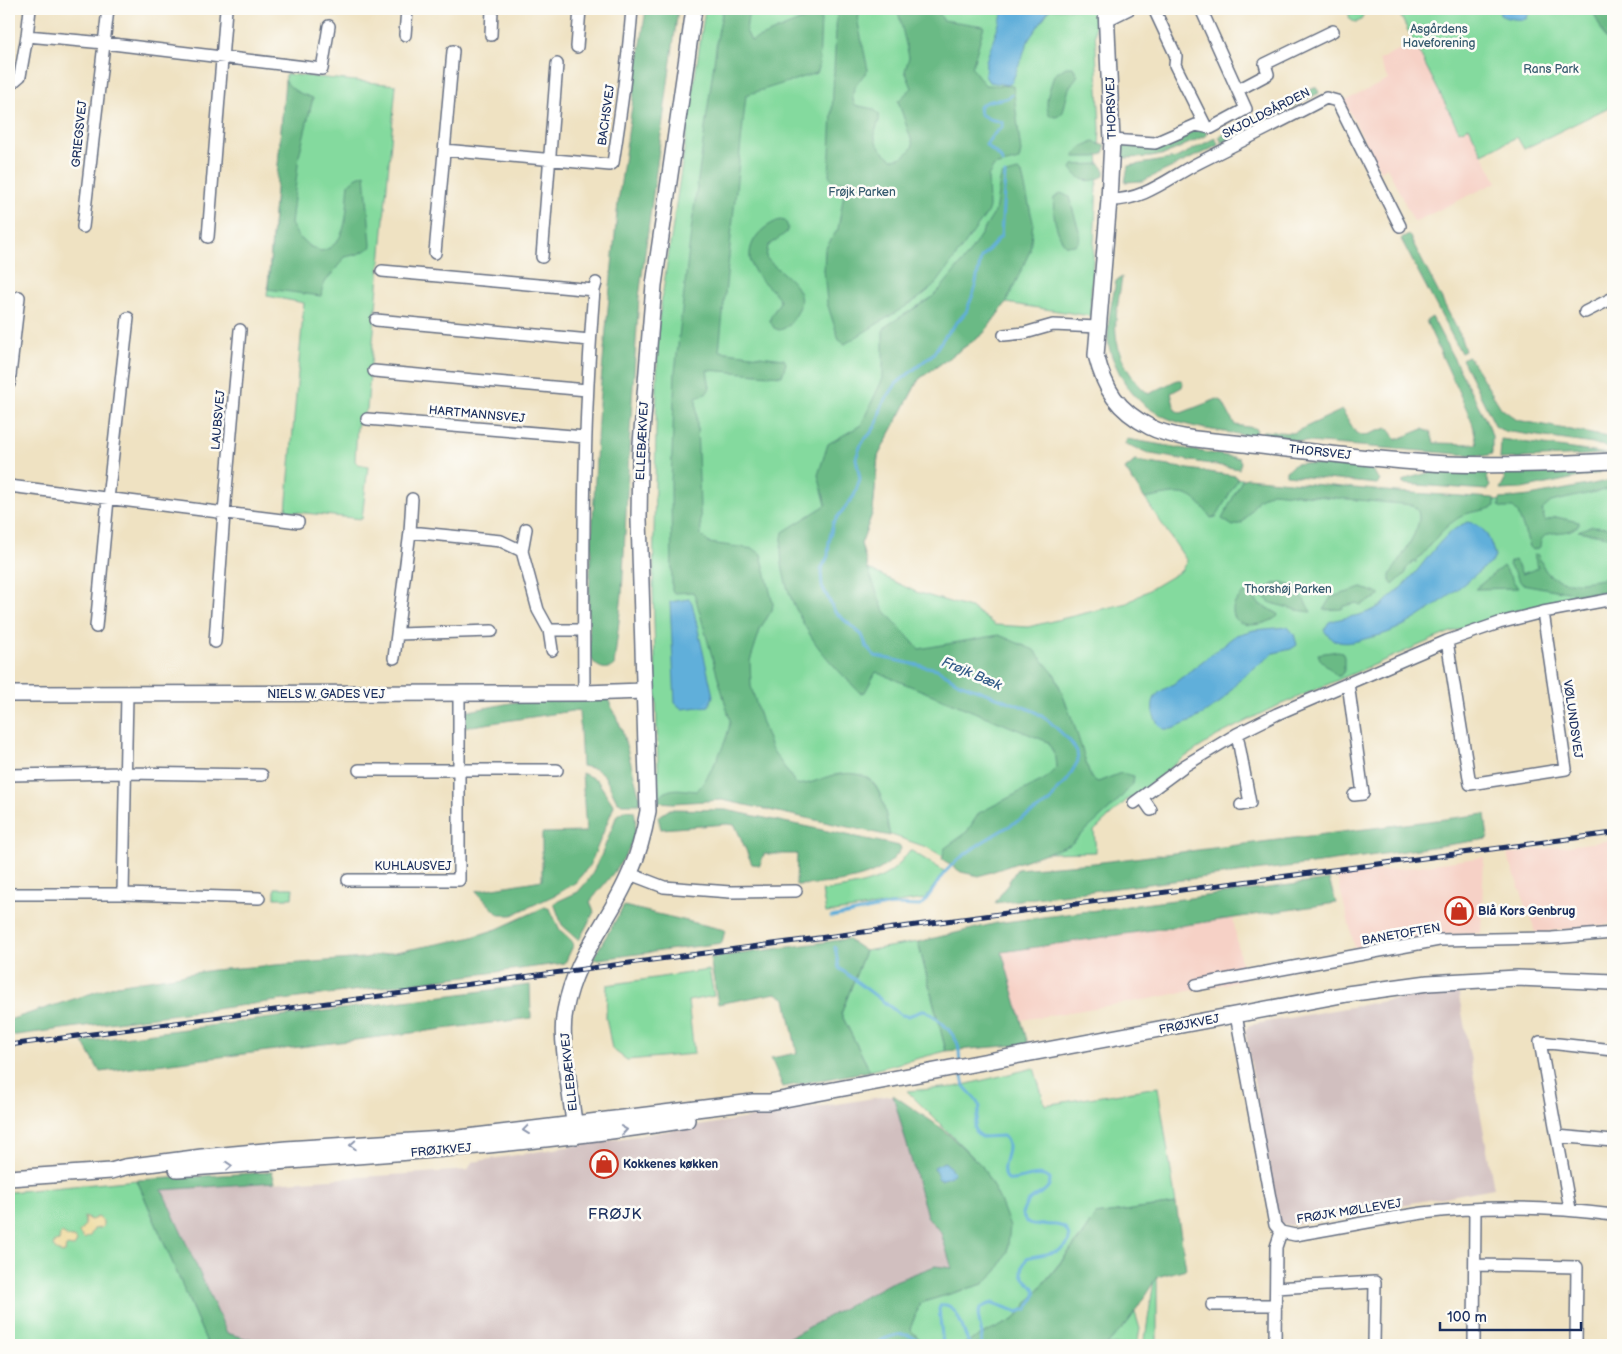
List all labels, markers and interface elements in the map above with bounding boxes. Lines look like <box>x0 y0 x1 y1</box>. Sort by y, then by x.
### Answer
park label: Asgårdens Haveforening <box>1403 22 1475 51</box>
park label: Rans Park <box>1523 62 1579 77</box>
street label: THORSVEJ <box>1103 76 1120 140</box>
street label: BACHSVEJ <box>595 83 618 147</box>
street label: SKJOLDGÅRDEN <box>1219 84 1313 142</box>
street label: GRIEGSVEJ <box>69 99 91 168</box>
park label: Frøjk Parken <box>828 185 896 200</box>
street label: LAUBSVEJ <box>208 389 229 451</box>
street label: ELLEBÆKVEJ <box>633 401 652 481</box>
street label: HARTMANNSVEJ <box>428 403 526 426</box>
street label: THORSVEJ <box>1288 442 1352 463</box>
park label: Thorshøj Parken <box>1244 582 1332 597</box>
water label: Frøjk Bæk <box>939 653 1006 694</box>
street label: VØLUNDSVEJ <box>1560 679 1585 760</box>
street label: NIELS W. GADES VEJ <box>267 687 385 702</box>
street label: KUHLAUSVEJ <box>374 859 452 874</box>
shop icon: Blå Kors Genbrug <box>1444 896 1474 926</box>
place label: Blå Kors Genbrug <box>1478 904 1576 919</box>
street label: BANETOFTEN <box>1361 920 1441 949</box>
street label: FRØJKVEJ <box>1158 1011 1221 1038</box>
street label: ELLEBÆKVEJ <box>558 1031 581 1112</box>
one-way arrow <box>522 1124 530 1135</box>
one-way arrow <box>620 1125 629 1135</box>
one-way arrow <box>348 1140 356 1151</box>
street label: FRØJKVEJ <box>410 1140 473 1161</box>
shop icon: Kokkenes køkken <box>589 1149 619 1179</box>
place label: Kokkenes køkken <box>623 1157 719 1172</box>
one-way arrow <box>226 1160 234 1171</box>
street label: FRØJK MØLLEVEJ <box>1296 1196 1403 1227</box>
district label: FRØJK <box>588 1205 642 1224</box>
scale bar <box>1440 1299 1581 1331</box>
text: 100 m <box>1447 1308 1487 1327</box>

